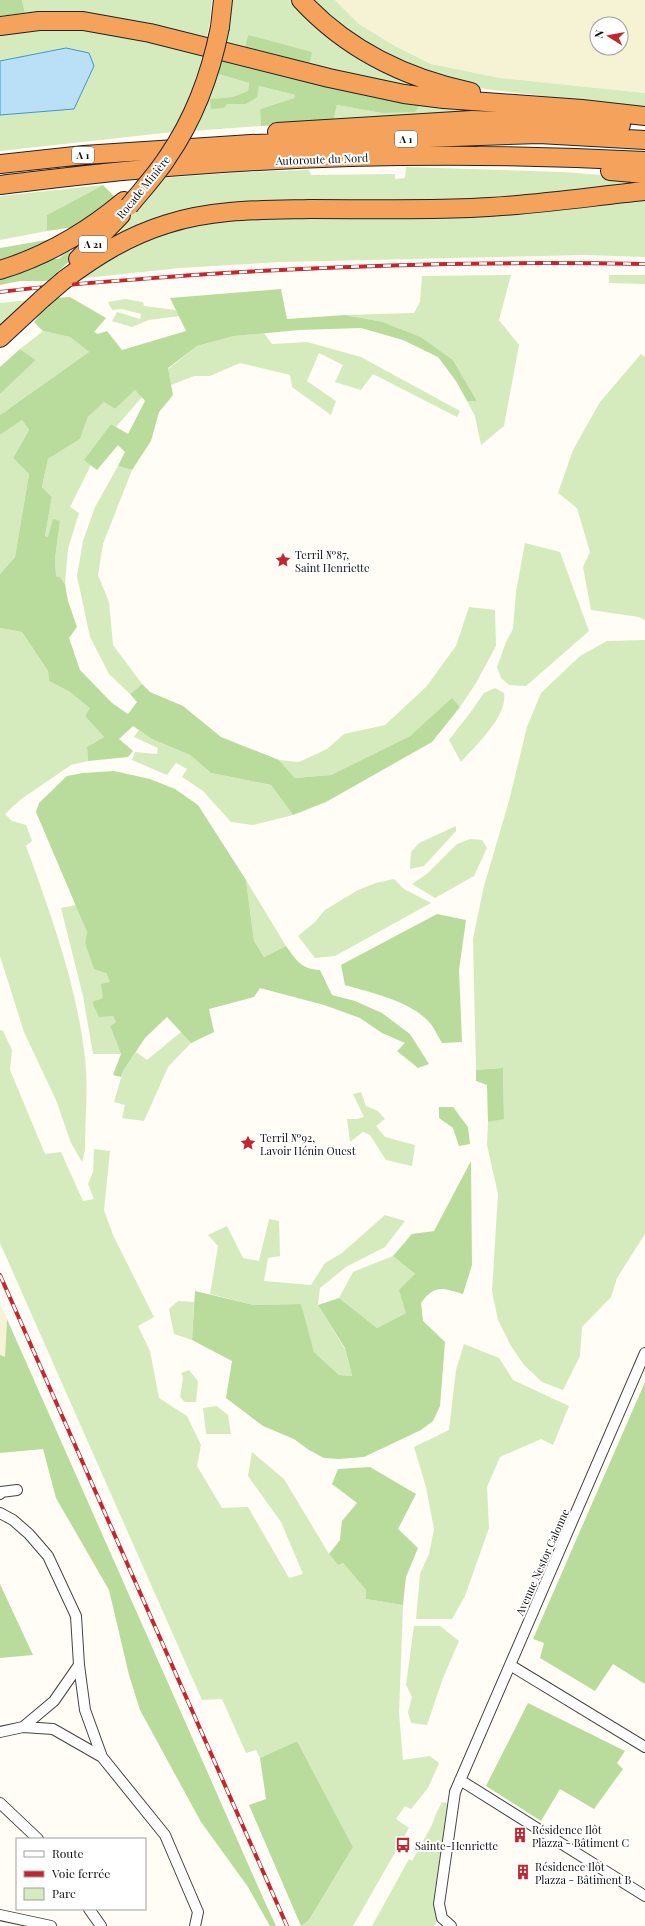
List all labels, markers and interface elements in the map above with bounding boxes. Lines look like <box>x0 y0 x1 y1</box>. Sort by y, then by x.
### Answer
north arrow <box>589 16 629 56</box>
text: N <box>591 29 607 39</box>
road number: A 1 <box>395 131 417 147</box>
road number: A 1 <box>72 147 94 163</box>
street label: Autoroute du Nord <box>275 150 369 168</box>
street label: Rocade Minière <box>113 152 173 222</box>
road number: A 21 <box>79 236 107 252</box>
place label: Terril №87, Saint Henriette <box>295 547 370 575</box>
place icon: Terril №87, Saint Henriette <box>274 551 292 569</box>
place label: Terril №92, Lavoir Hénin Ouest <box>260 1130 356 1158</box>
place icon: Terril №92, Lavoir Hénin Ouest <box>239 1134 257 1152</box>
street label: Avenue Nestor Calonne <box>511 1506 572 1619</box>
place label: Résidence Ilôt Plazza - Bâtiment C <box>532 1822 629 1850</box>
building icon: Résidence Ilôt Plazza - Bâtiment C <box>511 1826 529 1844</box>
bus stop icon: Sainte-Henriette <box>394 1836 412 1854</box>
legend <box>16 1838 146 1910</box>
place label: Sainte-Henriette <box>415 1838 498 1853</box>
text: Route <box>52 1845 84 1861</box>
place label: Résidence Ilôt Plazza - Bâtiment B <box>535 1859 632 1887</box>
building icon: Résidence Ilôt Plazza - Bâtiment B <box>514 1863 532 1881</box>
text: Voie ferrée <box>51 1865 110 1881</box>
text: Parc <box>52 1885 76 1901</box>

